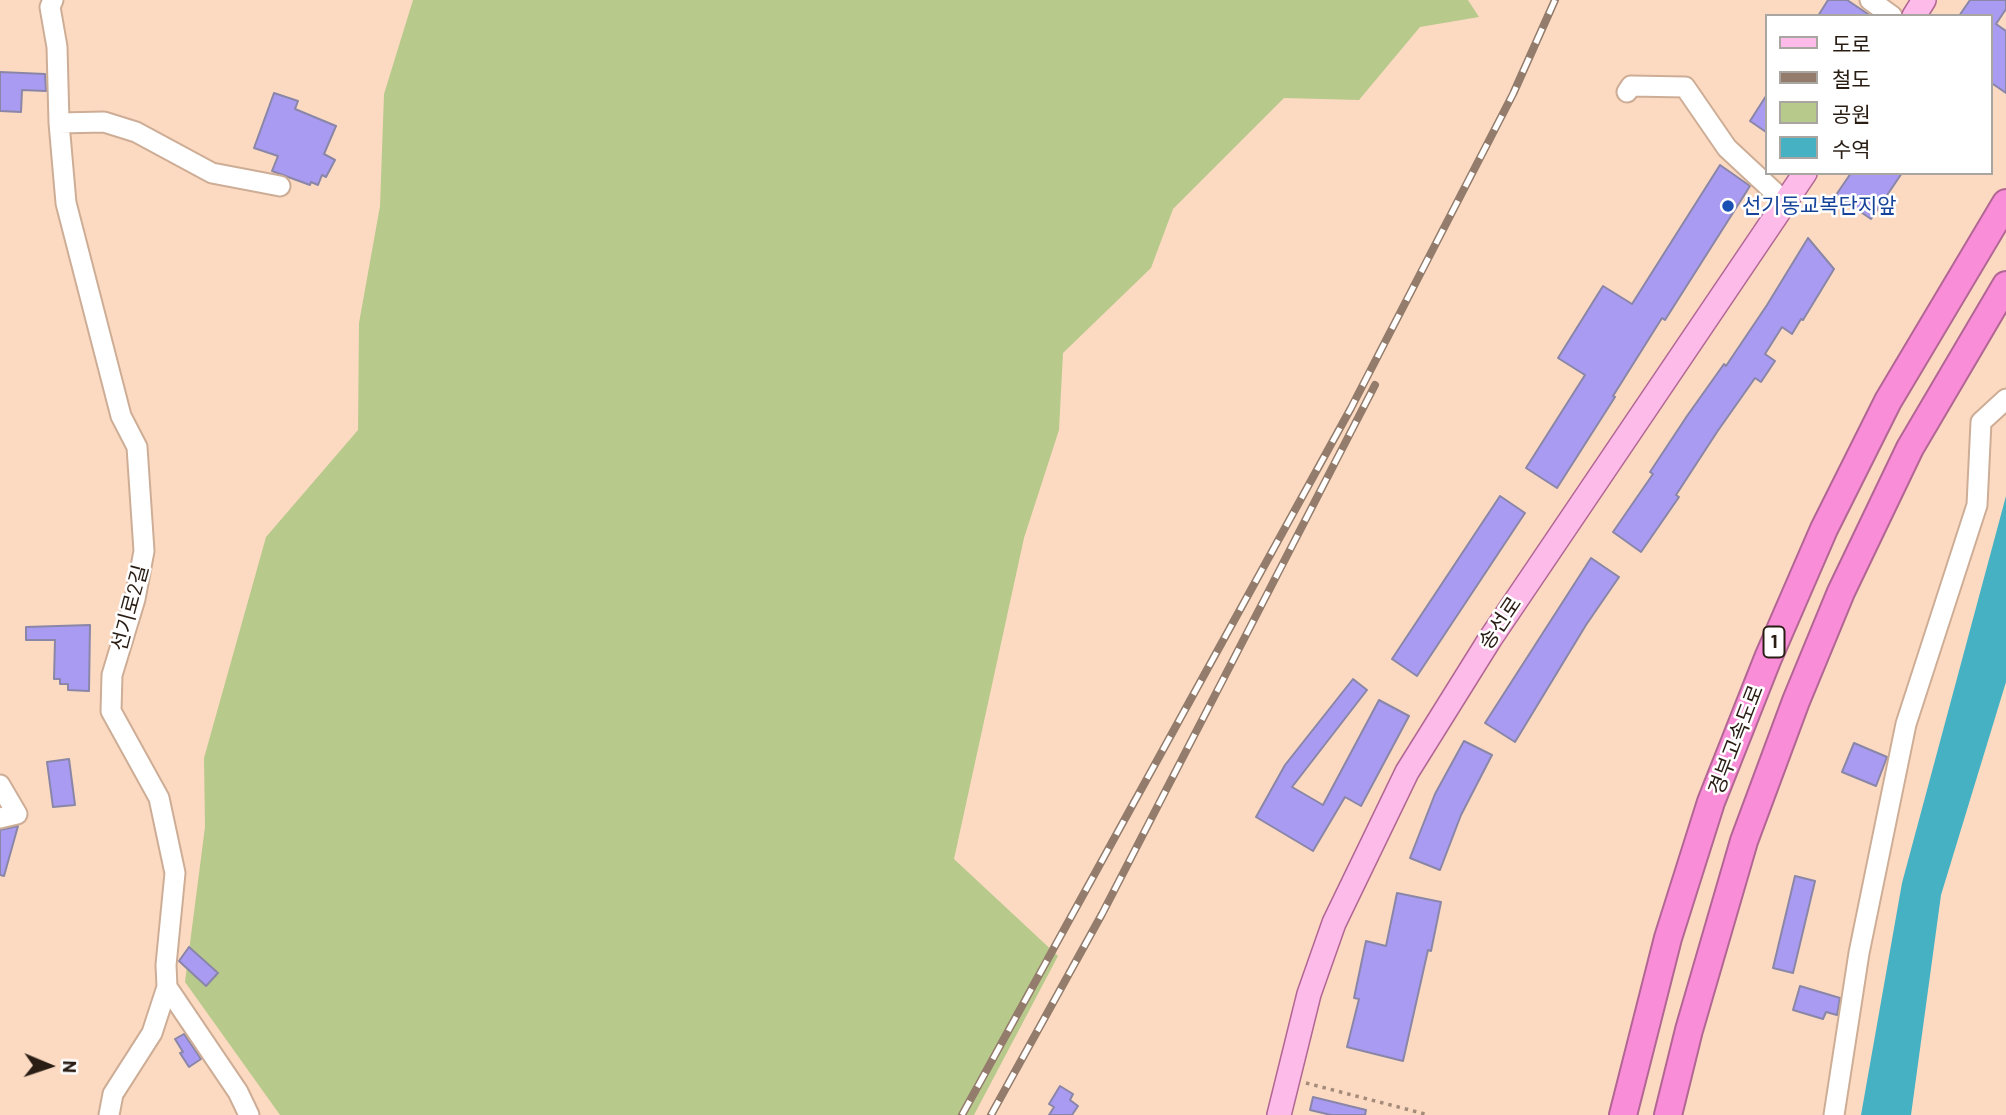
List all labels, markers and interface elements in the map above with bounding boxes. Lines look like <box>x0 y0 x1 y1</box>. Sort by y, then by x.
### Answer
legend <box>1764 14 1992 175</box>
text: 도로 <box>1832 31 1871 56</box>
text: 철도 <box>1832 66 1871 91</box>
text: 공원 <box>1832 101 1871 126</box>
text: 수역 <box>1832 136 1871 161</box>
place label: 선기동교복단지앞 <box>1742 193 1897 219</box>
marker: 선기동교복단지앞 <box>1720 198 1736 214</box>
street label: 선기로2길 <box>106 562 154 654</box>
street label: 송선로 <box>1473 592 1527 654</box>
road number: 1 <box>1764 626 1784 657</box>
street label: 경부고속도로 <box>1703 681 1769 799</box>
north arrow <box>14 1031 84 1101</box>
text: N <box>59 1060 82 1073</box>

